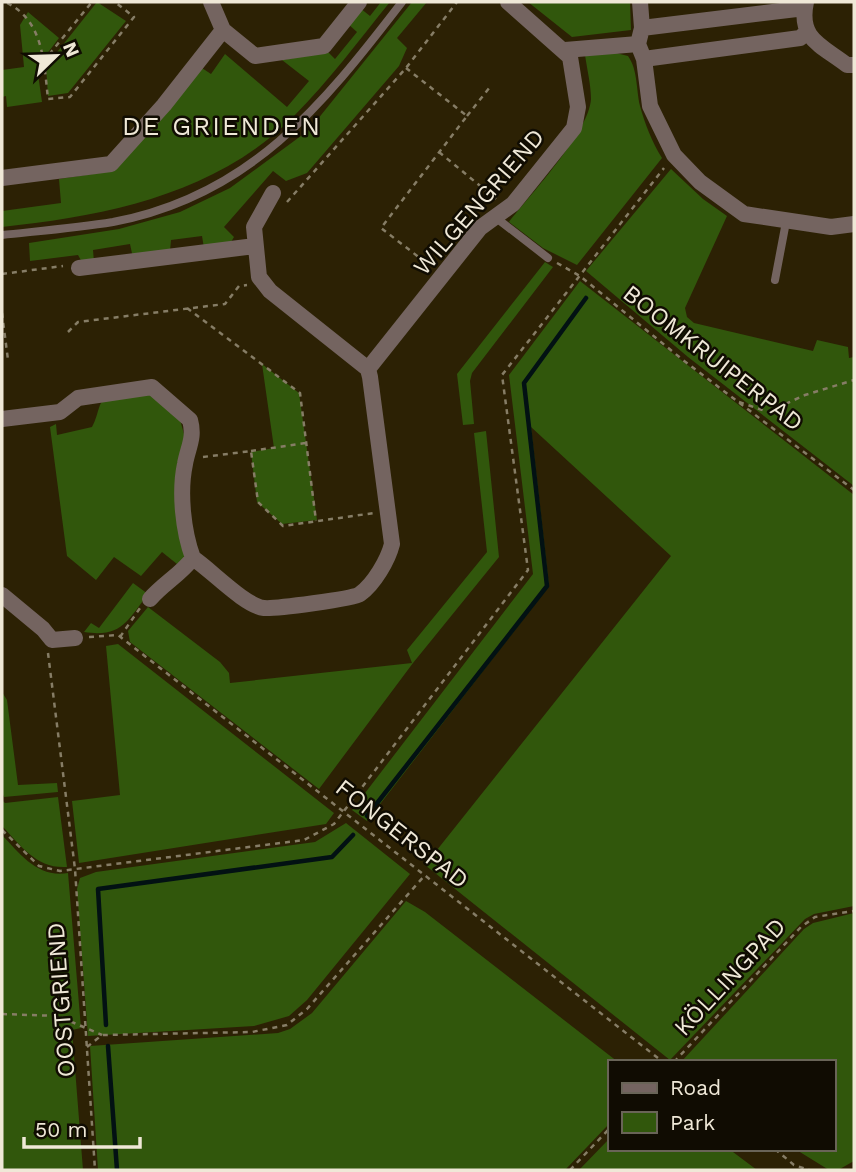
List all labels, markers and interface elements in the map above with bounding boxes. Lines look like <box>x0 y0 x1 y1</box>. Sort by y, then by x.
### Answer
north arrow <box>21 21 91 91</box>
text: N <box>58 39 85 61</box>
district label: DE GRIENDEN <box>122 111 322 141</box>
street label: WILGENGRIEND <box>408 123 550 281</box>
street label: BOOMKRUIPERPAD <box>618 279 808 437</box>
street label: FONGERSPAD <box>330 774 474 894</box>
street label: KÖLLINGPAD <box>668 912 792 1042</box>
street label: OOSTGRIEND <box>42 922 80 1078</box>
legend <box>608 1060 835 1151</box>
text: Road <box>670 1075 721 1100</box>
scale bar <box>24 1106 140 1150</box>
text: Park <box>670 1110 715 1135</box>
text: 50 m <box>35 1117 87 1142</box>

